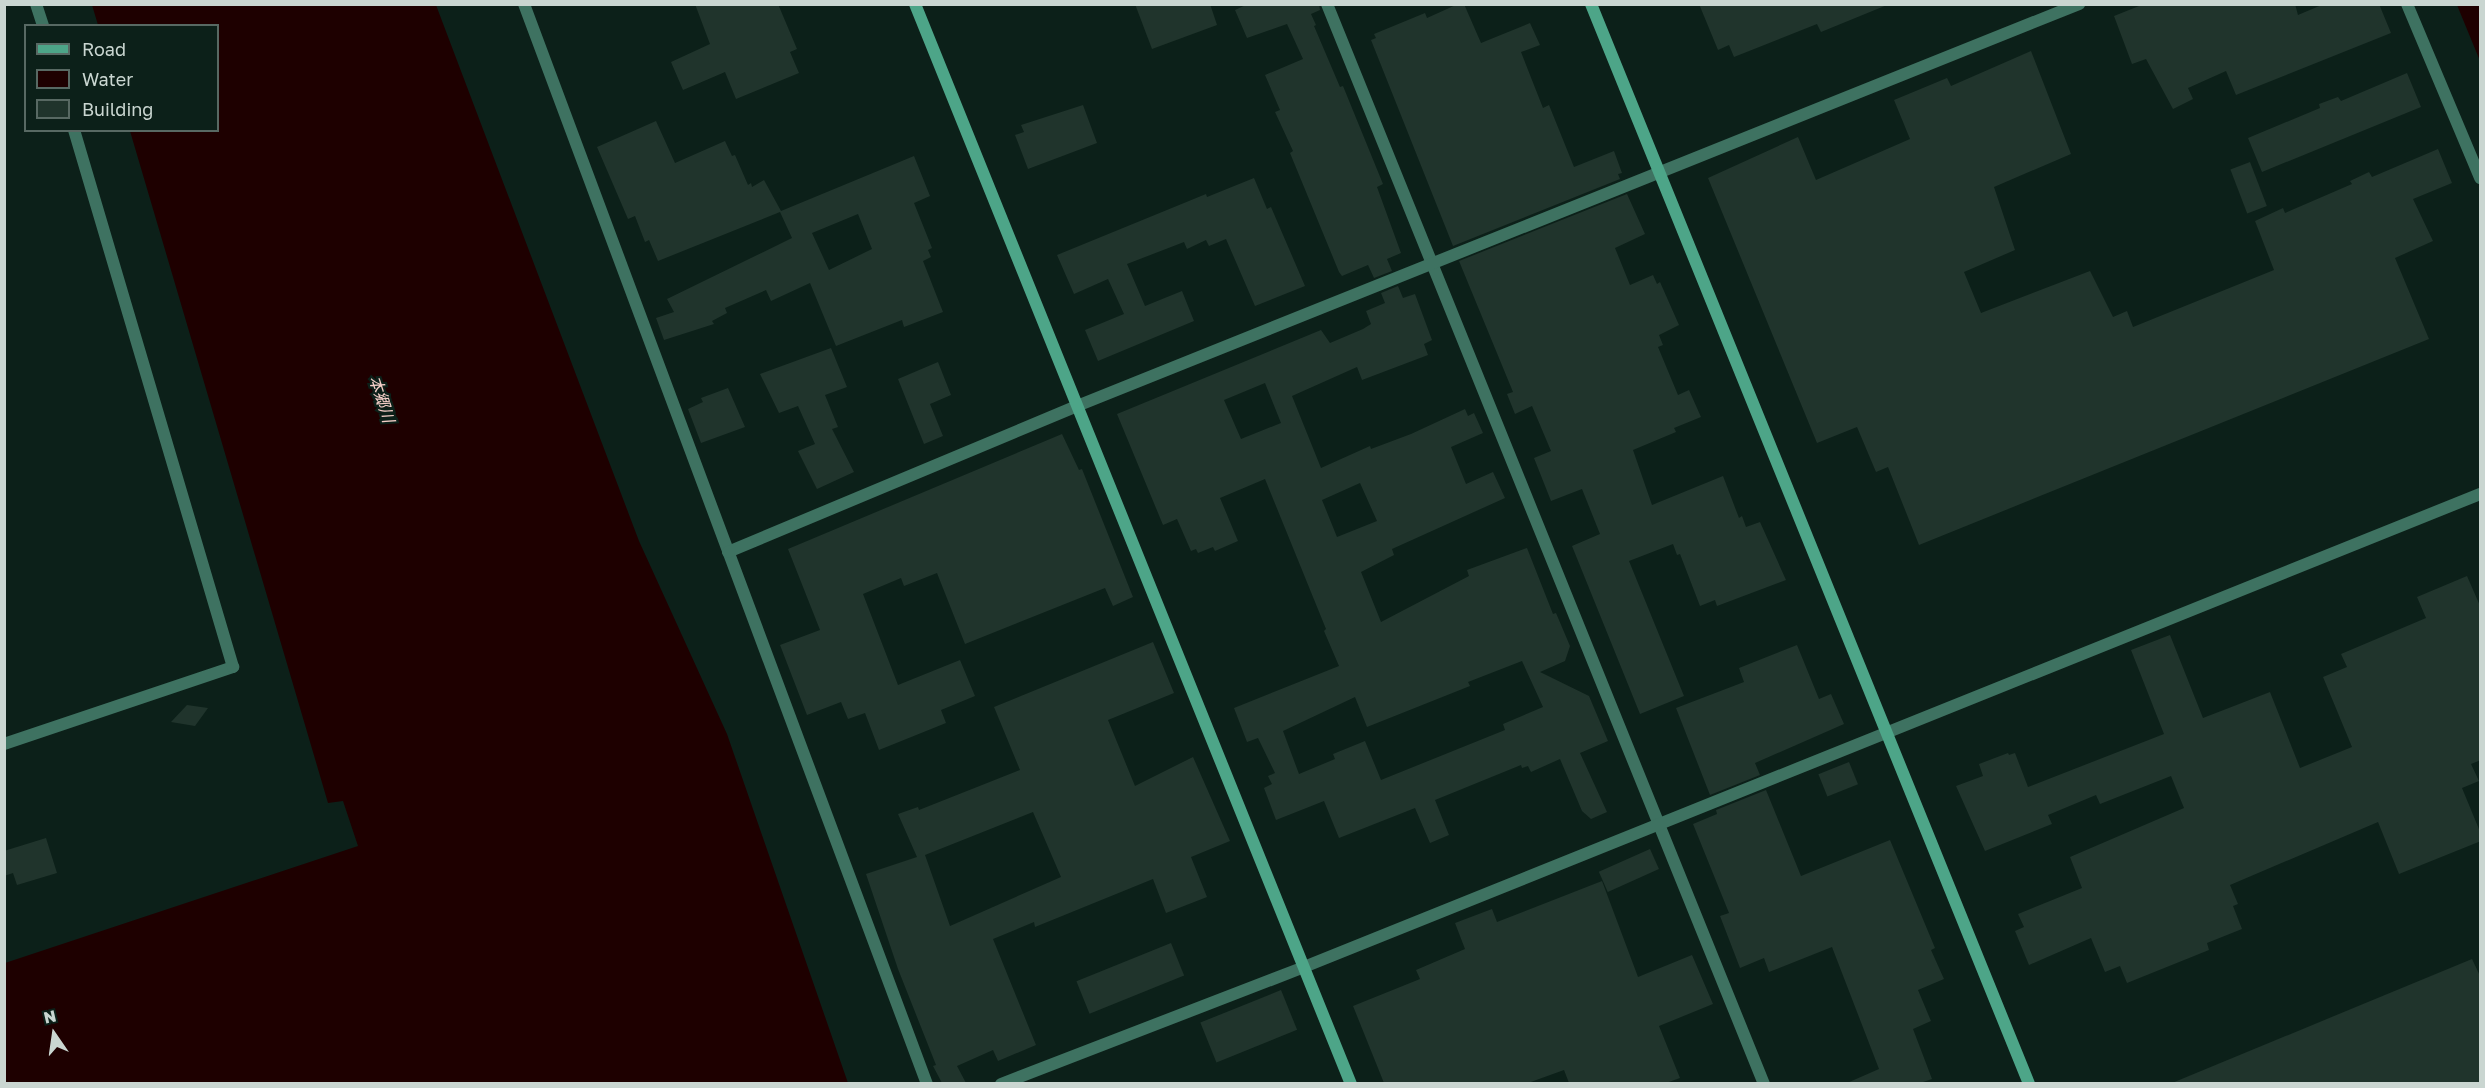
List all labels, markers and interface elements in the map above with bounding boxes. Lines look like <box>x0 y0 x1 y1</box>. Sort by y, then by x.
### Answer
legend <box>24 24 219 132</box>
text: Road <box>82 38 126 60</box>
text: Water <box>82 68 133 90</box>
text: Building <box>82 98 153 120</box>
water label: 本郷川 <box>365 373 399 425</box>
north arrow <box>24 1004 84 1064</box>
text: N <box>42 1005 58 1028</box>

